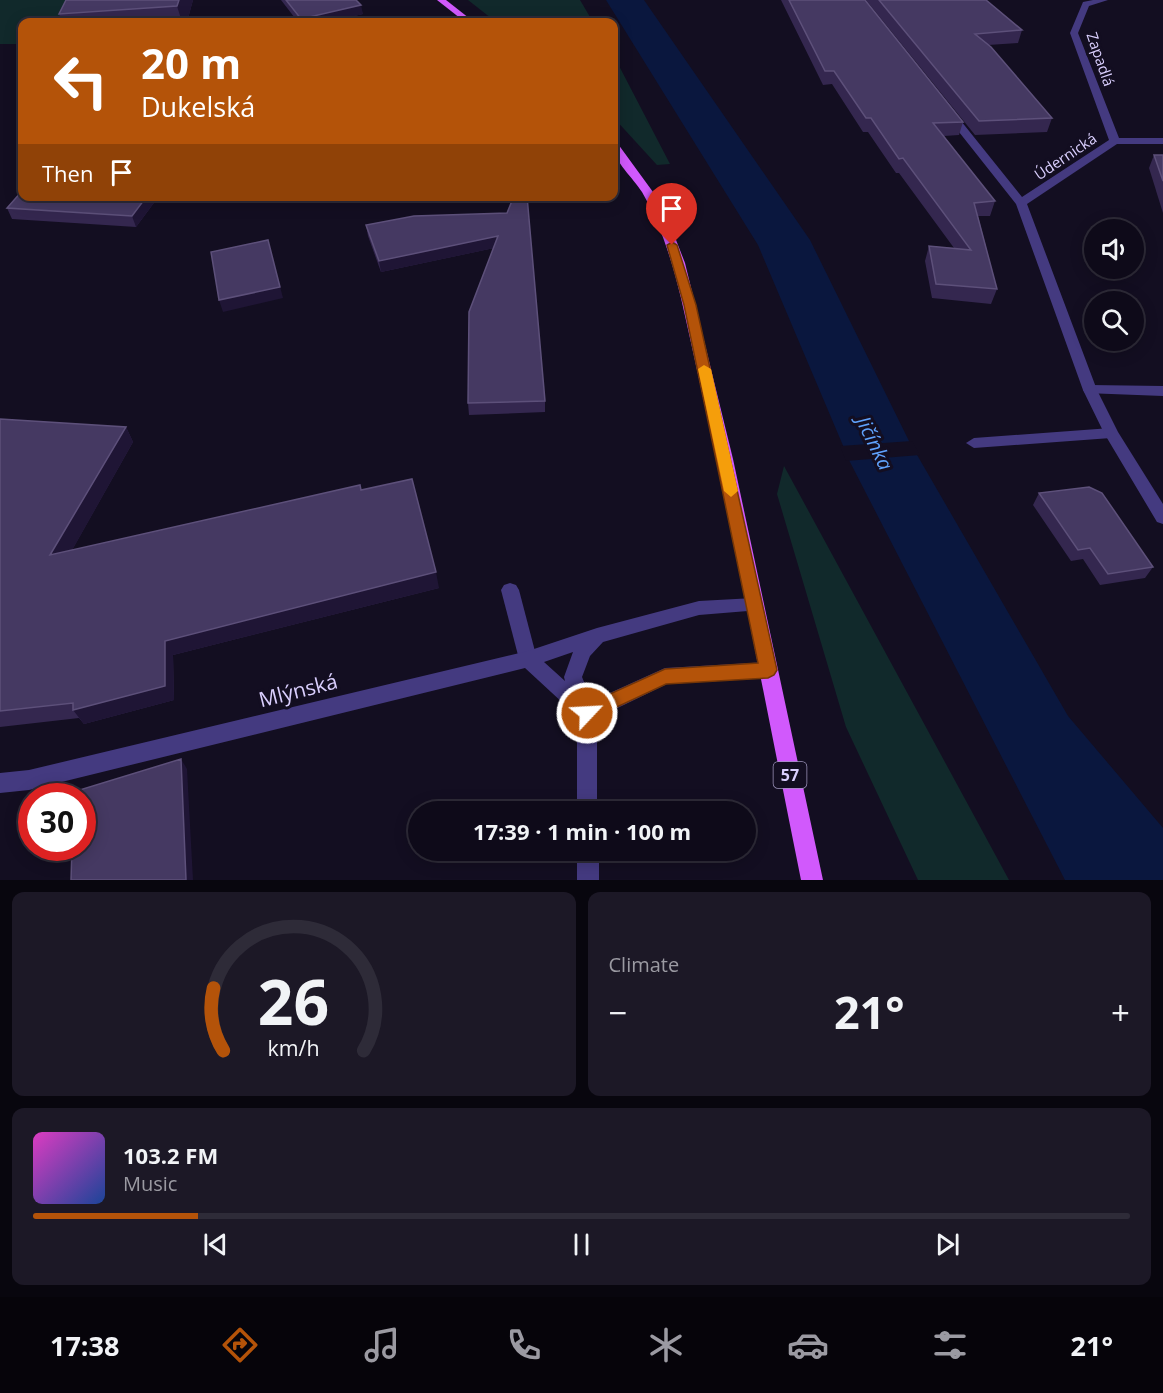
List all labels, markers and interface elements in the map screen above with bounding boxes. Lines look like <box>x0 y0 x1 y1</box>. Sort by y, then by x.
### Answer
street label: Zapadlá <box>1082 29 1120 89</box>
text: 20 m <box>141 34 241 91</box>
icon: left <box>42 42 120 120</box>
text: Dukelská <box>141 88 255 125</box>
street label: Údernická <box>1030 128 1100 184</box>
icon: arrive <box>105 156 138 189</box>
text: Then <box>42 158 93 188</box>
pin <box>646 183 697 245</box>
icon: arrive <box>655 192 688 225</box>
map controls <box>1084 219 1144 351</box>
button: sound <box>1084 219 1144 279</box>
button: search <box>1084 291 1144 351</box>
water label: Jičínka <box>849 408 900 475</box>
street label: Mlýnská <box>256 667 340 713</box>
position arrow <box>555 681 619 745</box>
road number: 57 <box>774 762 806 788</box>
speed limit sign: 30 <box>18 783 96 861</box>
text: 17:39 · 1 min · 100 m <box>473 816 691 846</box>
text: Climate <box>609 951 679 978</box>
text: 26 <box>258 958 329 1043</box>
text: 21° <box>834 981 905 1042</box>
text: − <box>609 990 627 1035</box>
text: + <box>1111 990 1130 1035</box>
text: km/h <box>268 1033 320 1062</box>
text: 103.2 FM <box>123 1140 218 1170</box>
text: Music <box>123 1170 177 1197</box>
icon: previous <box>199 1228 232 1261</box>
icon: pause <box>565 1228 598 1261</box>
icon: next <box>931 1228 964 1261</box>
icon: directions <box>219 1324 261 1366</box>
icon: music <box>361 1324 403 1366</box>
icon: phone <box>503 1324 545 1366</box>
icon: climate <box>645 1324 687 1366</box>
icon: car <box>787 1324 829 1366</box>
icon: filters <box>929 1324 971 1366</box>
text: 17:38 <box>50 1327 119 1364</box>
text: 21° <box>1071 1327 1113 1364</box>

